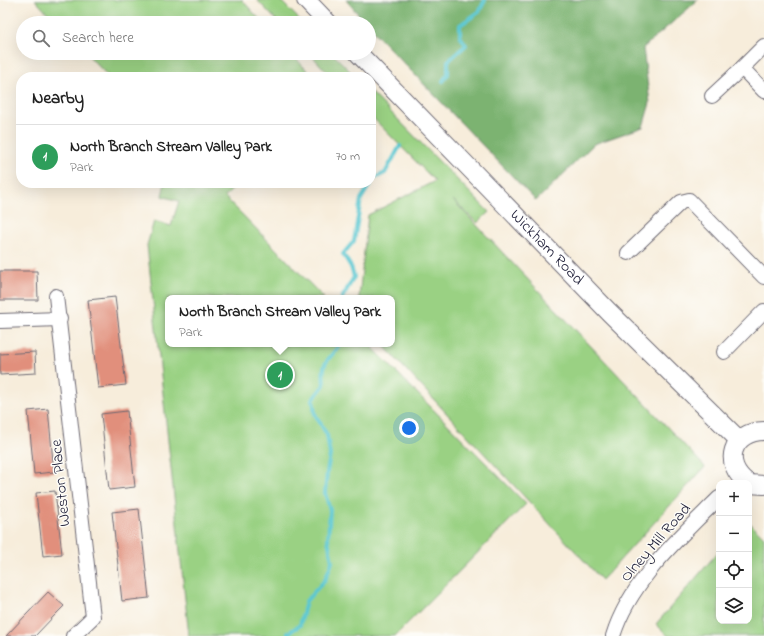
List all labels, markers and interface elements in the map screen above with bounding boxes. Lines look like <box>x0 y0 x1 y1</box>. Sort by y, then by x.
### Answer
search box <box>16 16 376 60</box>
icon: search <box>30 27 52 49</box>
text: Search here <box>62 27 134 49</box>
text: Nearby <box>32 86 84 111</box>
text: North Branch Stream Valley Park <box>70 136 272 158</box>
text: 1 <box>43 147 47 166</box>
text: 70 m <box>336 147 360 166</box>
text: Park <box>70 158 94 177</box>
street label: Wickham Road <box>504 204 589 291</box>
popup <box>165 295 395 347</box>
text: North Branch Stream Valley Park <box>179 301 381 323</box>
text: Park <box>179 323 203 342</box>
pin: 1 <box>267 360 293 390</box>
your location <box>399 418 419 438</box>
street label: Weston Place <box>44 438 77 528</box>
map controls <box>716 480 752 624</box>
button: + <box>716 480 752 516</box>
street label: Olney Mill Road <box>615 498 697 588</box>
button: − <box>716 516 752 552</box>
button: locate <box>716 552 752 588</box>
button: layers <box>716 588 752 624</box>

